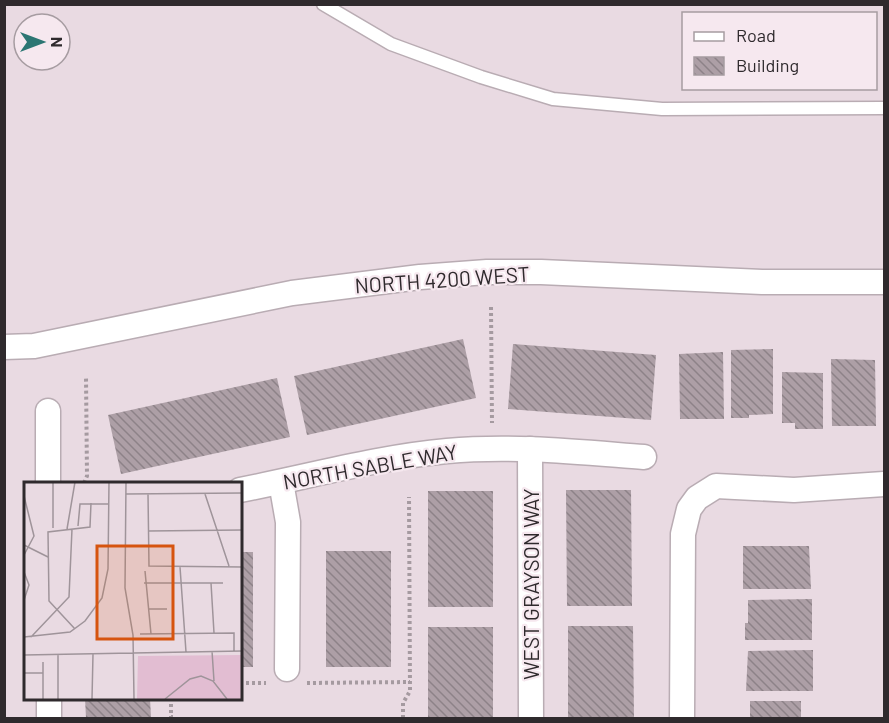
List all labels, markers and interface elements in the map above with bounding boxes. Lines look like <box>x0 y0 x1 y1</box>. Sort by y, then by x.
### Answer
north arrow <box>12 12 72 72</box>
legend <box>682 12 877 90</box>
text: Road <box>736 24 776 46</box>
text: N <box>48 37 67 47</box>
text: Building <box>736 54 799 76</box>
street label: NORTH 4200 WEST <box>354 260 530 298</box>
street label: NORTH SABLE WAY <box>281 438 459 494</box>
inset map <box>24 482 242 699</box>
street label: WEST GRAYSON WAY <box>518 488 543 680</box>

